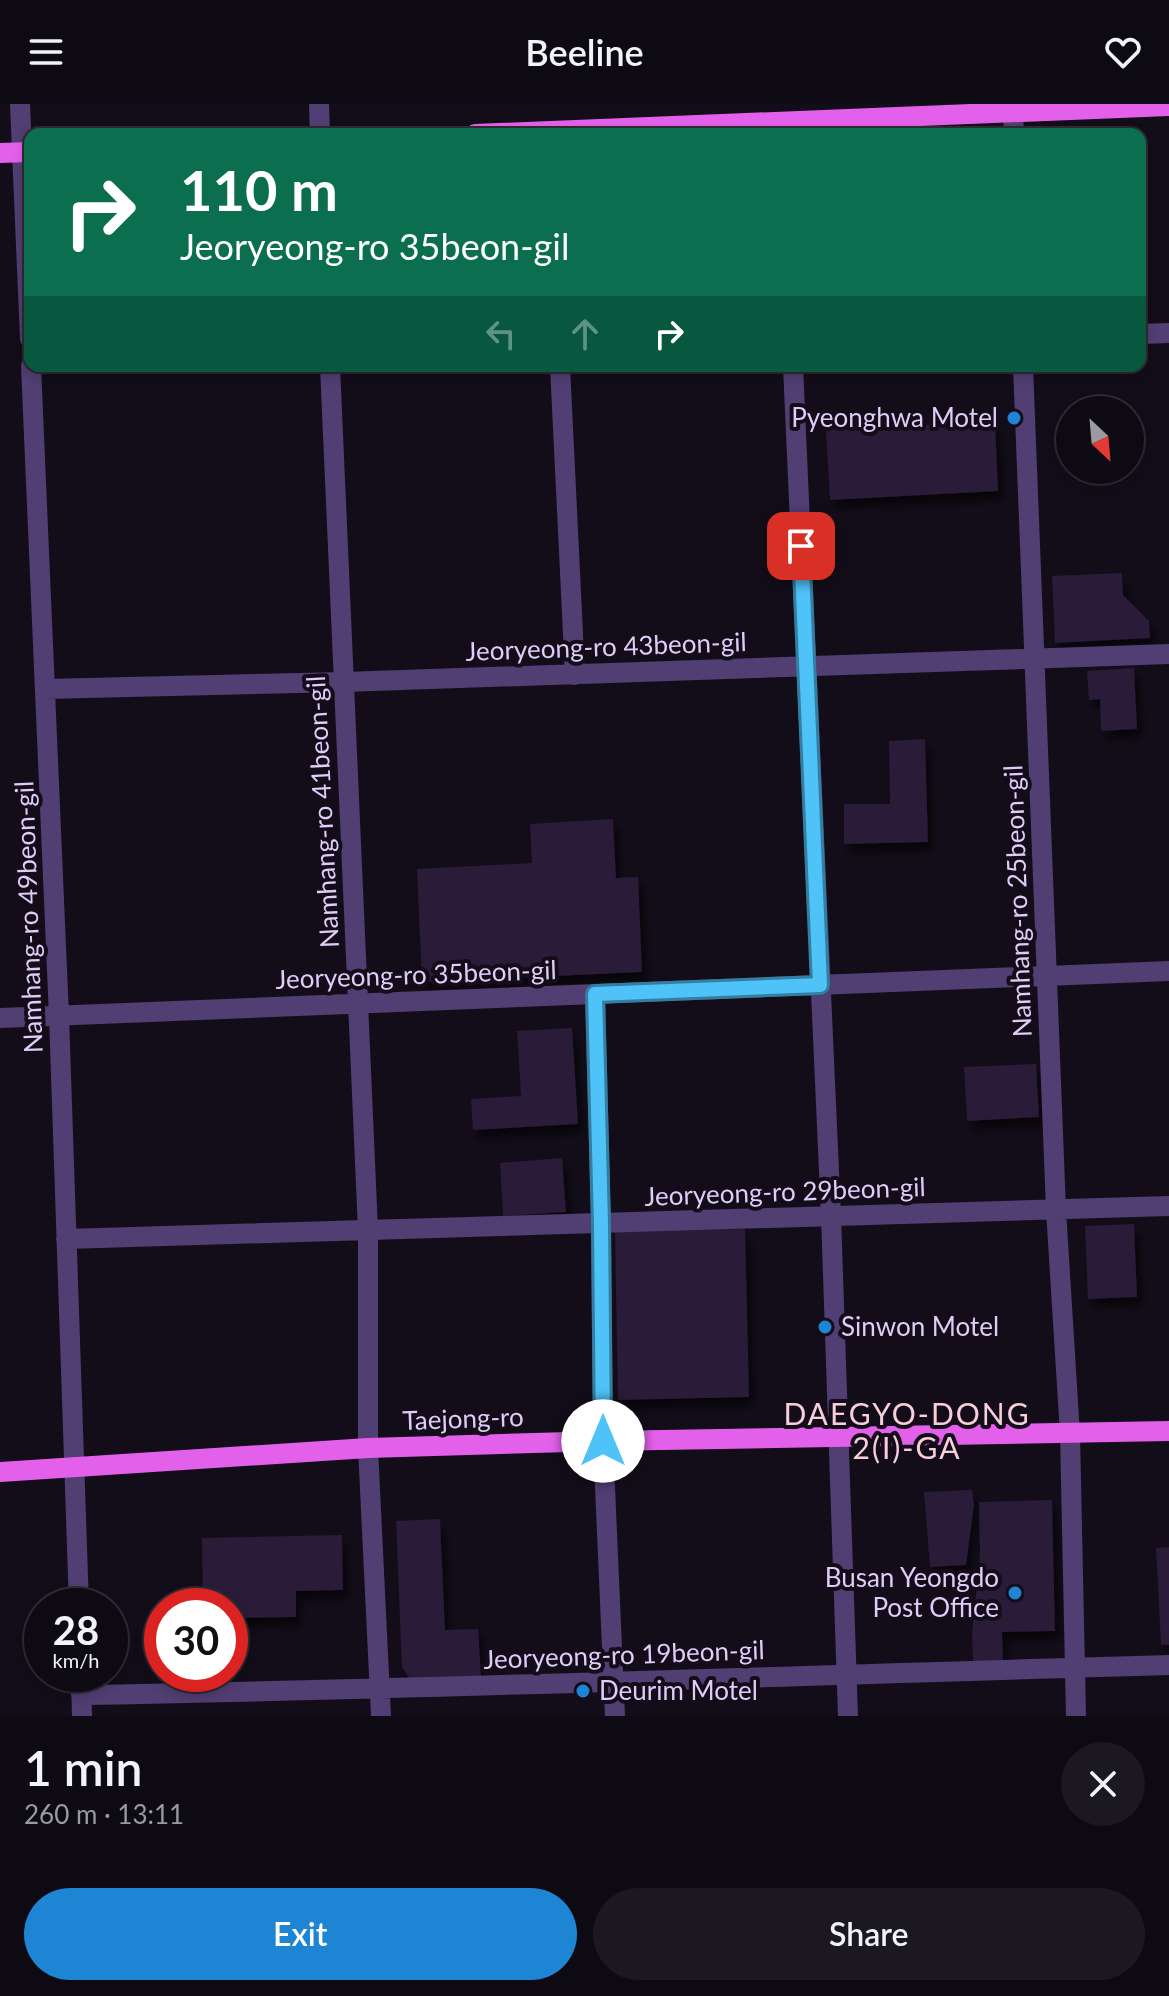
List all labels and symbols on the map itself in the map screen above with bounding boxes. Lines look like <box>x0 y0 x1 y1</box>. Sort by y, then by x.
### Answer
north arrow <box>1056 396 1144 484</box>
place label: Pyeonghwa Motel <box>791 401 998 433</box>
marker: Pyeonghwa Motel <box>1005 409 1023 427</box>
pin <box>767 512 835 580</box>
street label: Jeoryeong-ro 43beon-gil <box>465 625 747 667</box>
street label: Namhang-ro 41beon-gil <box>299 675 345 949</box>
street label: Namhang-ro 25beon-gil <box>996 764 1038 1038</box>
street label: Namhang-ro 49beon-gil <box>7 780 49 1054</box>
street label: Jeoryeong-ro 35beon-gil <box>275 953 557 995</box>
street label: Jeoryeong-ro 29beon-gil <box>644 1170 926 1212</box>
place label: Sinwon Motel <box>841 1310 999 1342</box>
marker: Sinwon Motel <box>816 1318 834 1336</box>
district label: DAEGYO-DONG 2(I)-GA <box>783 1395 1031 1465</box>
position arrow <box>561 1399 645 1483</box>
street label: Taejong-ro <box>402 1400 524 1436</box>
place label: Busan Yeongdo Post Office <box>825 1561 999 1623</box>
marker: Busan Yeongdo Post Office <box>1006 1584 1024 1602</box>
speed limit sign: 30 <box>144 1588 248 1692</box>
street label: Jeoryeong-ro 19beon-gil <box>483 1633 765 1675</box>
place label: Deurim Motel <box>599 1674 758 1706</box>
marker: Deurim Motel <box>574 1682 592 1700</box>

